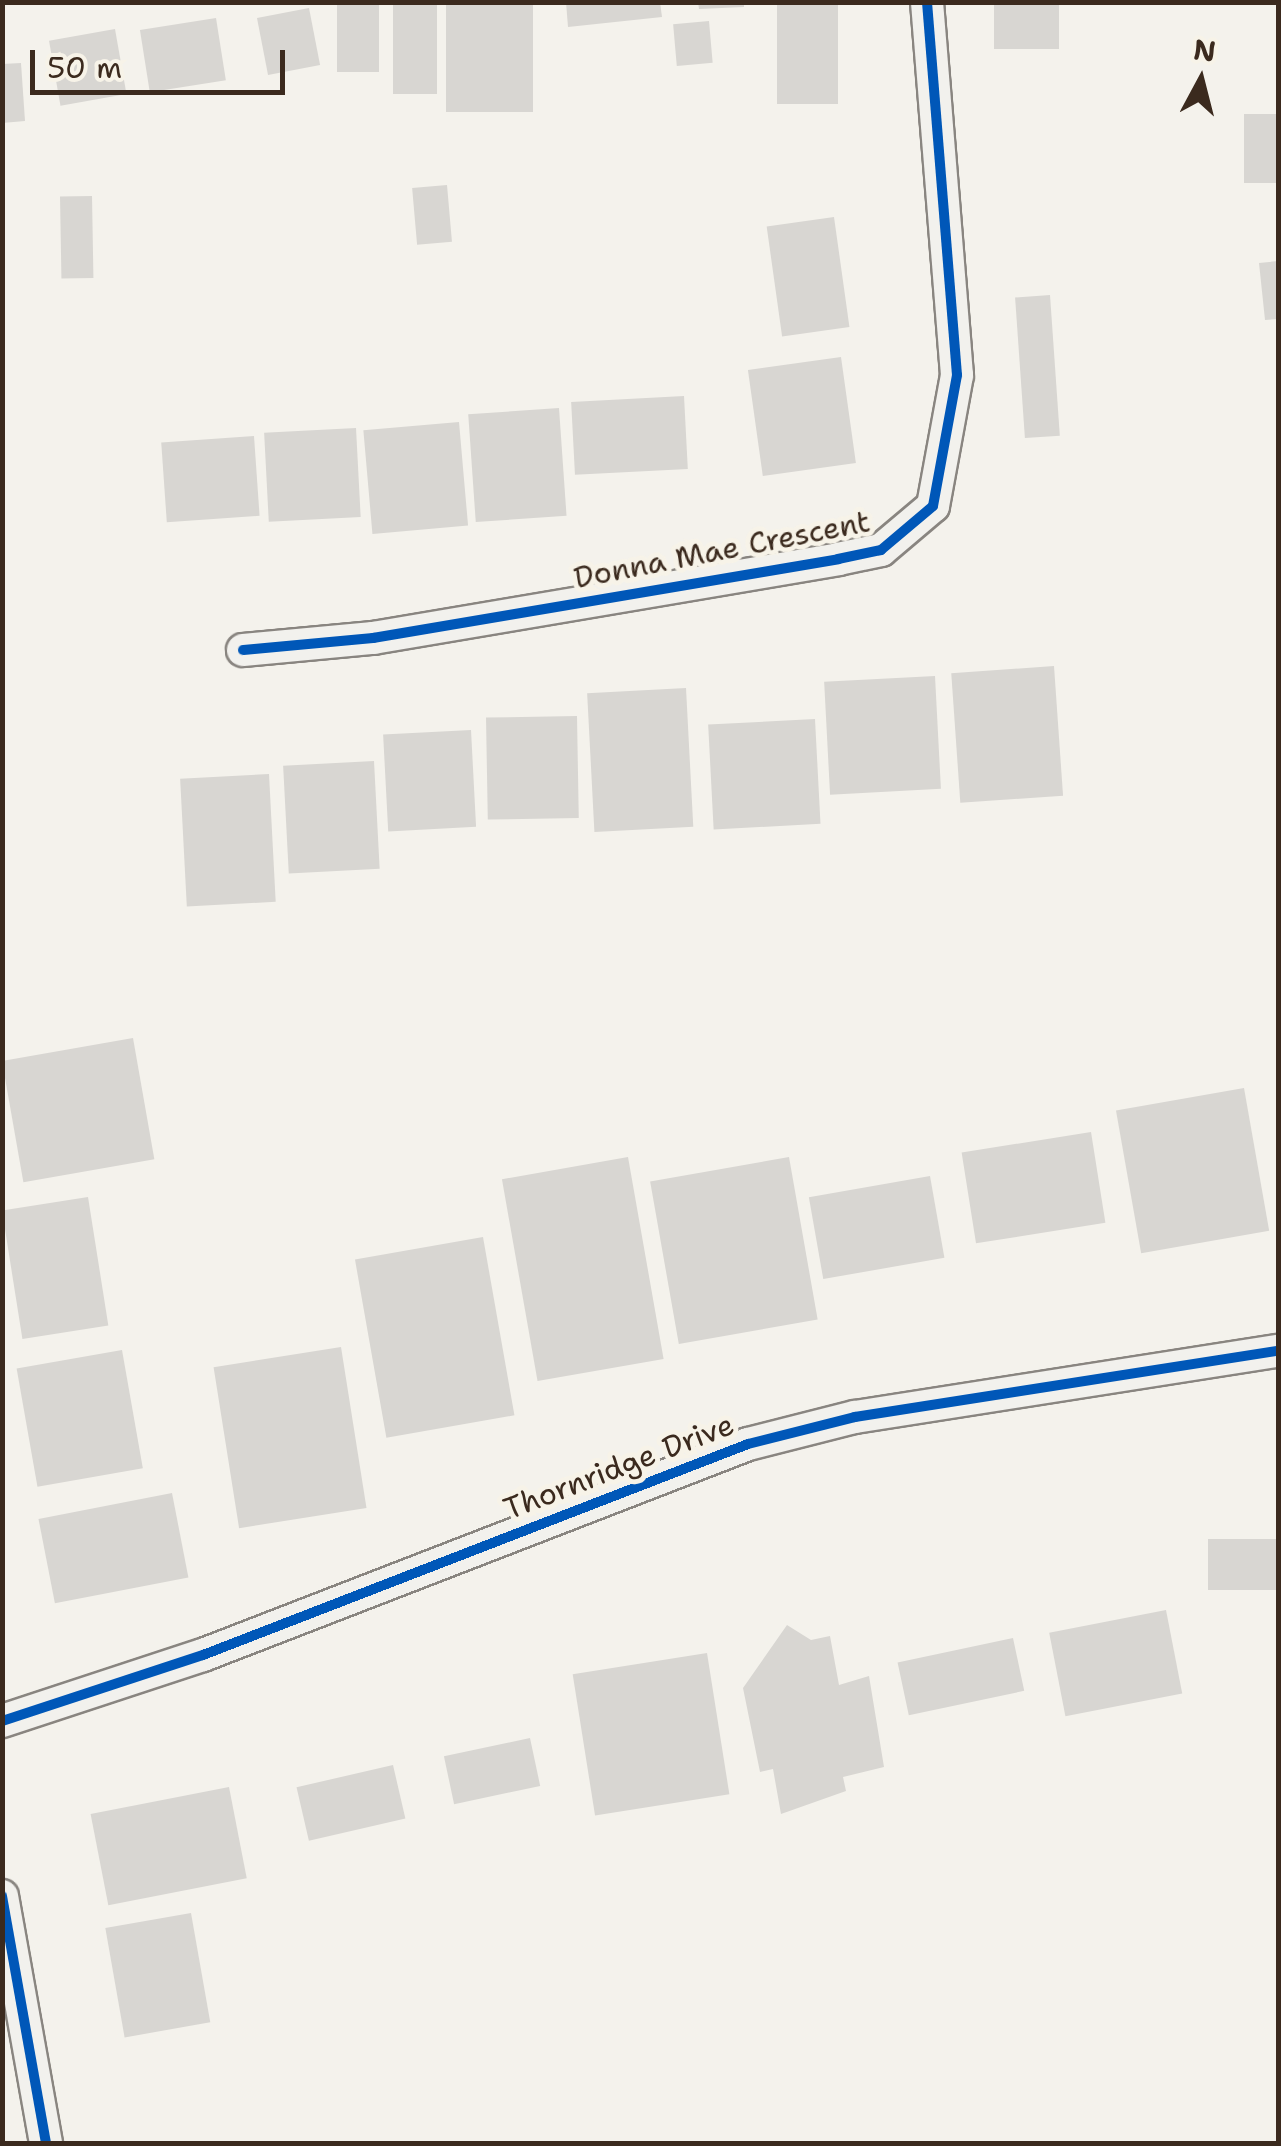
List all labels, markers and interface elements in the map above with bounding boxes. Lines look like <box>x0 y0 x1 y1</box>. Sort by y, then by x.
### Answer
scale bar <box>35 30 290 92</box>
north arrow <box>1151 30 1251 130</box>
text: N <box>1191 30 1218 70</box>
text: 50 m <box>47 47 122 88</box>
street label: Donna Mae Crescent <box>571 504 873 596</box>
street label: Thornridge Drive <box>499 1407 739 1527</box>

